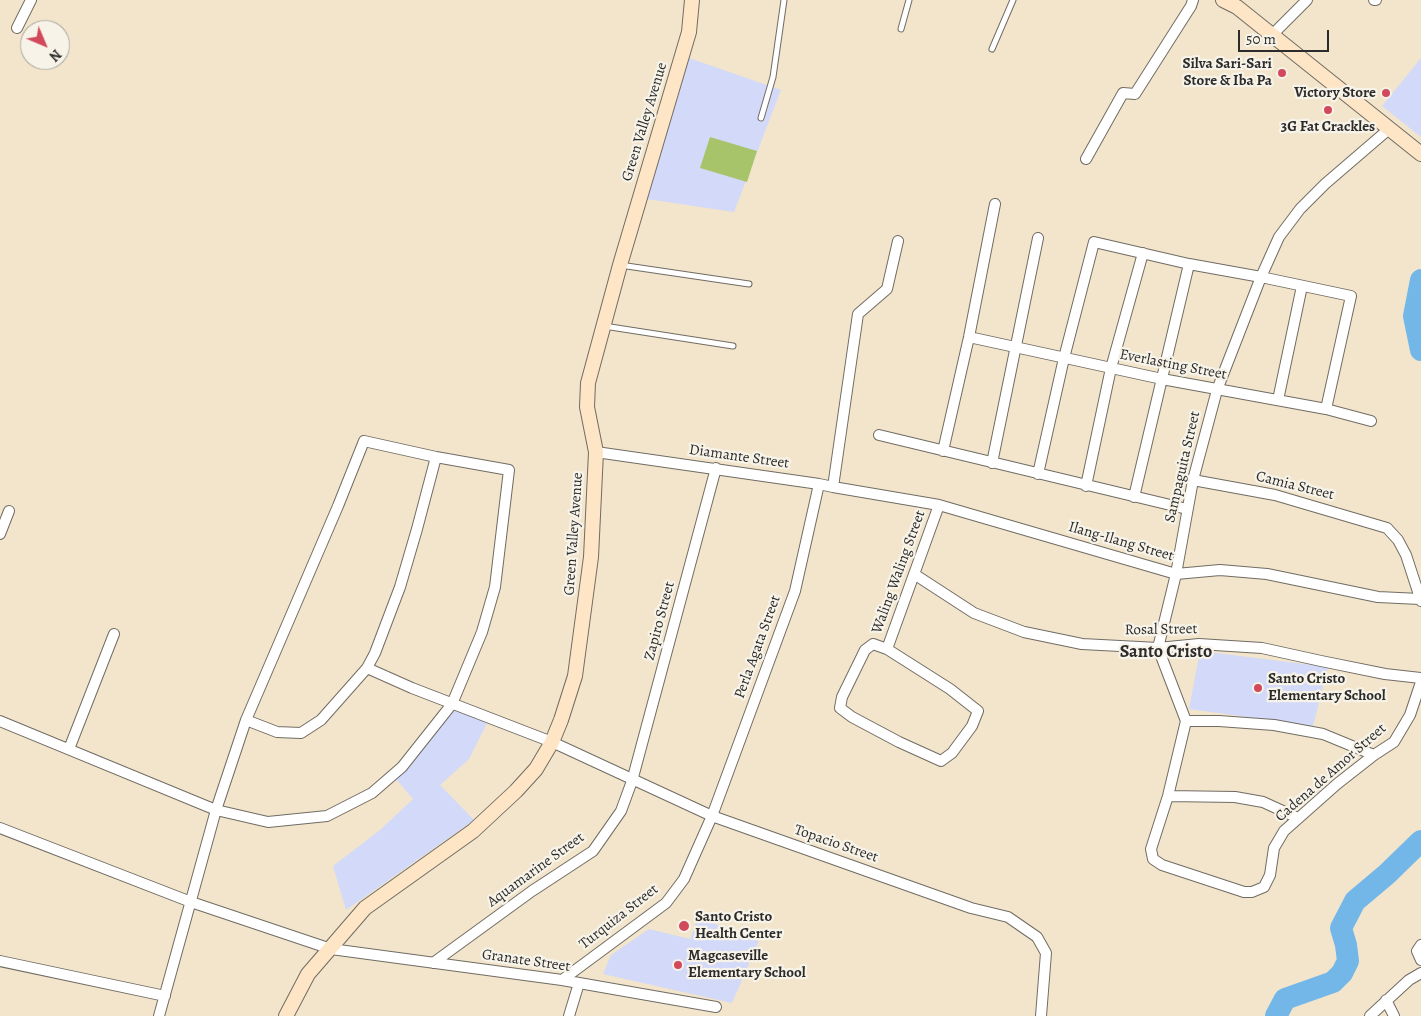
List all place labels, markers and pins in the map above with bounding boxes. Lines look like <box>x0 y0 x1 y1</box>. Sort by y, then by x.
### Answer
place label: Silva Sari-Sari Store & Iba Pa <box>1182 55 1272 90</box>
marker: Silva Sari-Sari Store & Iba Pa <box>1276 67 1288 79</box>
place label: Victory Store <box>1294 84 1376 102</box>
marker: Victory Store <box>1380 87 1392 99</box>
marker: 3G Fat Crackles <box>1322 104 1334 116</box>
place label: 3G Fat Crackles <box>1281 118 1375 136</box>
place label: Santo Cristo Elementary School <box>1268 670 1386 705</box>
marker: Santo Cristo Elementary School <box>1252 682 1264 694</box>
place label: Santo Cristo Health Center <box>695 908 782 943</box>
marker: Santo Cristo Health Center <box>677 919 691 933</box>
place label: Magcaseville Elementary School <box>688 947 806 982</box>
marker: Magcaseville Elementary School <box>672 959 684 971</box>

